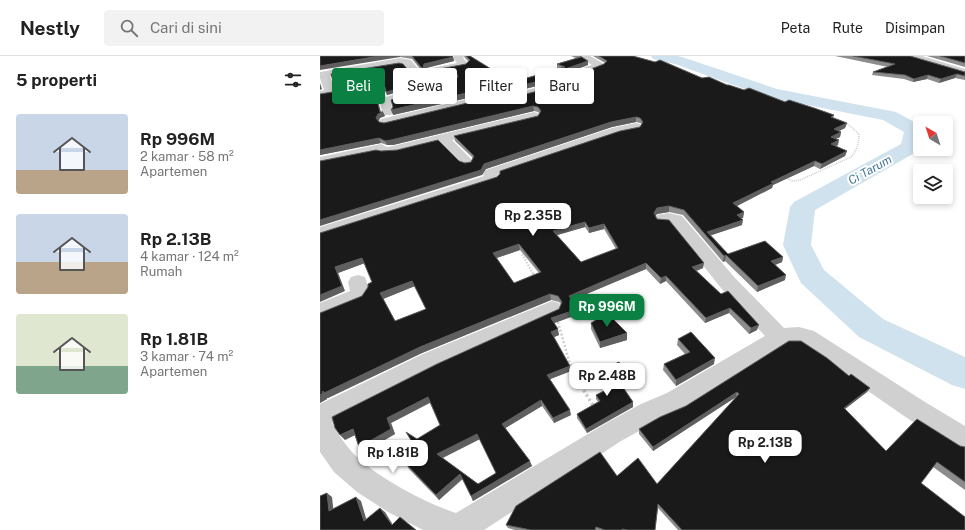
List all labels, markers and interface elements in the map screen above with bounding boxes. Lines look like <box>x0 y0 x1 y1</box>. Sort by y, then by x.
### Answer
search box <box>104 10 384 46</box>
text: Nestly <box>20 17 80 39</box>
icon: search <box>118 17 140 39</box>
text: Cari di sini <box>150 19 222 36</box>
text: Peta <box>781 20 810 36</box>
text: Rute <box>832 20 863 36</box>
text: Disimpan <box>885 20 945 36</box>
chip: Beli <box>332 68 385 104</box>
chip: Sewa <box>393 68 457 104</box>
chip: Filter <box>465 68 527 104</box>
chip: Baru <box>535 68 594 104</box>
icon: filters <box>282 69 304 91</box>
text: 5 properti <box>16 70 97 90</box>
north arrow <box>913 116 953 156</box>
map controls <box>913 116 953 204</box>
text: Rp 996M <box>140 129 215 149</box>
icon: home <box>48 130 96 178</box>
text: 2 kamar · 58 m² <box>140 149 234 164</box>
water label: Ci Tarum <box>846 152 894 188</box>
text: Apartemen <box>140 164 207 179</box>
button: layers <box>913 164 953 204</box>
pin: Rp 2.35B <box>492 203 574 237</box>
text: Rp 2.35B <box>504 208 562 223</box>
text: Rp 2.13B <box>140 229 211 249</box>
icon: home <box>48 230 96 278</box>
text: 4 kamar · 124 m² <box>140 249 239 264</box>
text: Rumah <box>140 264 182 279</box>
pin: Rp 996M <box>570 294 644 328</box>
text: Rp 996M <box>578 299 636 314</box>
text: Rp 1.81B <box>140 329 208 349</box>
icon: home <box>48 330 96 378</box>
text: 3 kamar · 74 m² <box>140 349 233 364</box>
pin: Rp 2.48B <box>566 363 648 397</box>
text: Apartemen <box>140 364 207 379</box>
text: Rp 2.48B <box>578 368 636 383</box>
pin: Rp 2.13B <box>724 430 806 464</box>
text: Rp 2.13B <box>738 435 792 450</box>
pin: Rp 1.81B <box>352 440 434 474</box>
text: Rp 1.81B <box>367 445 419 460</box>

